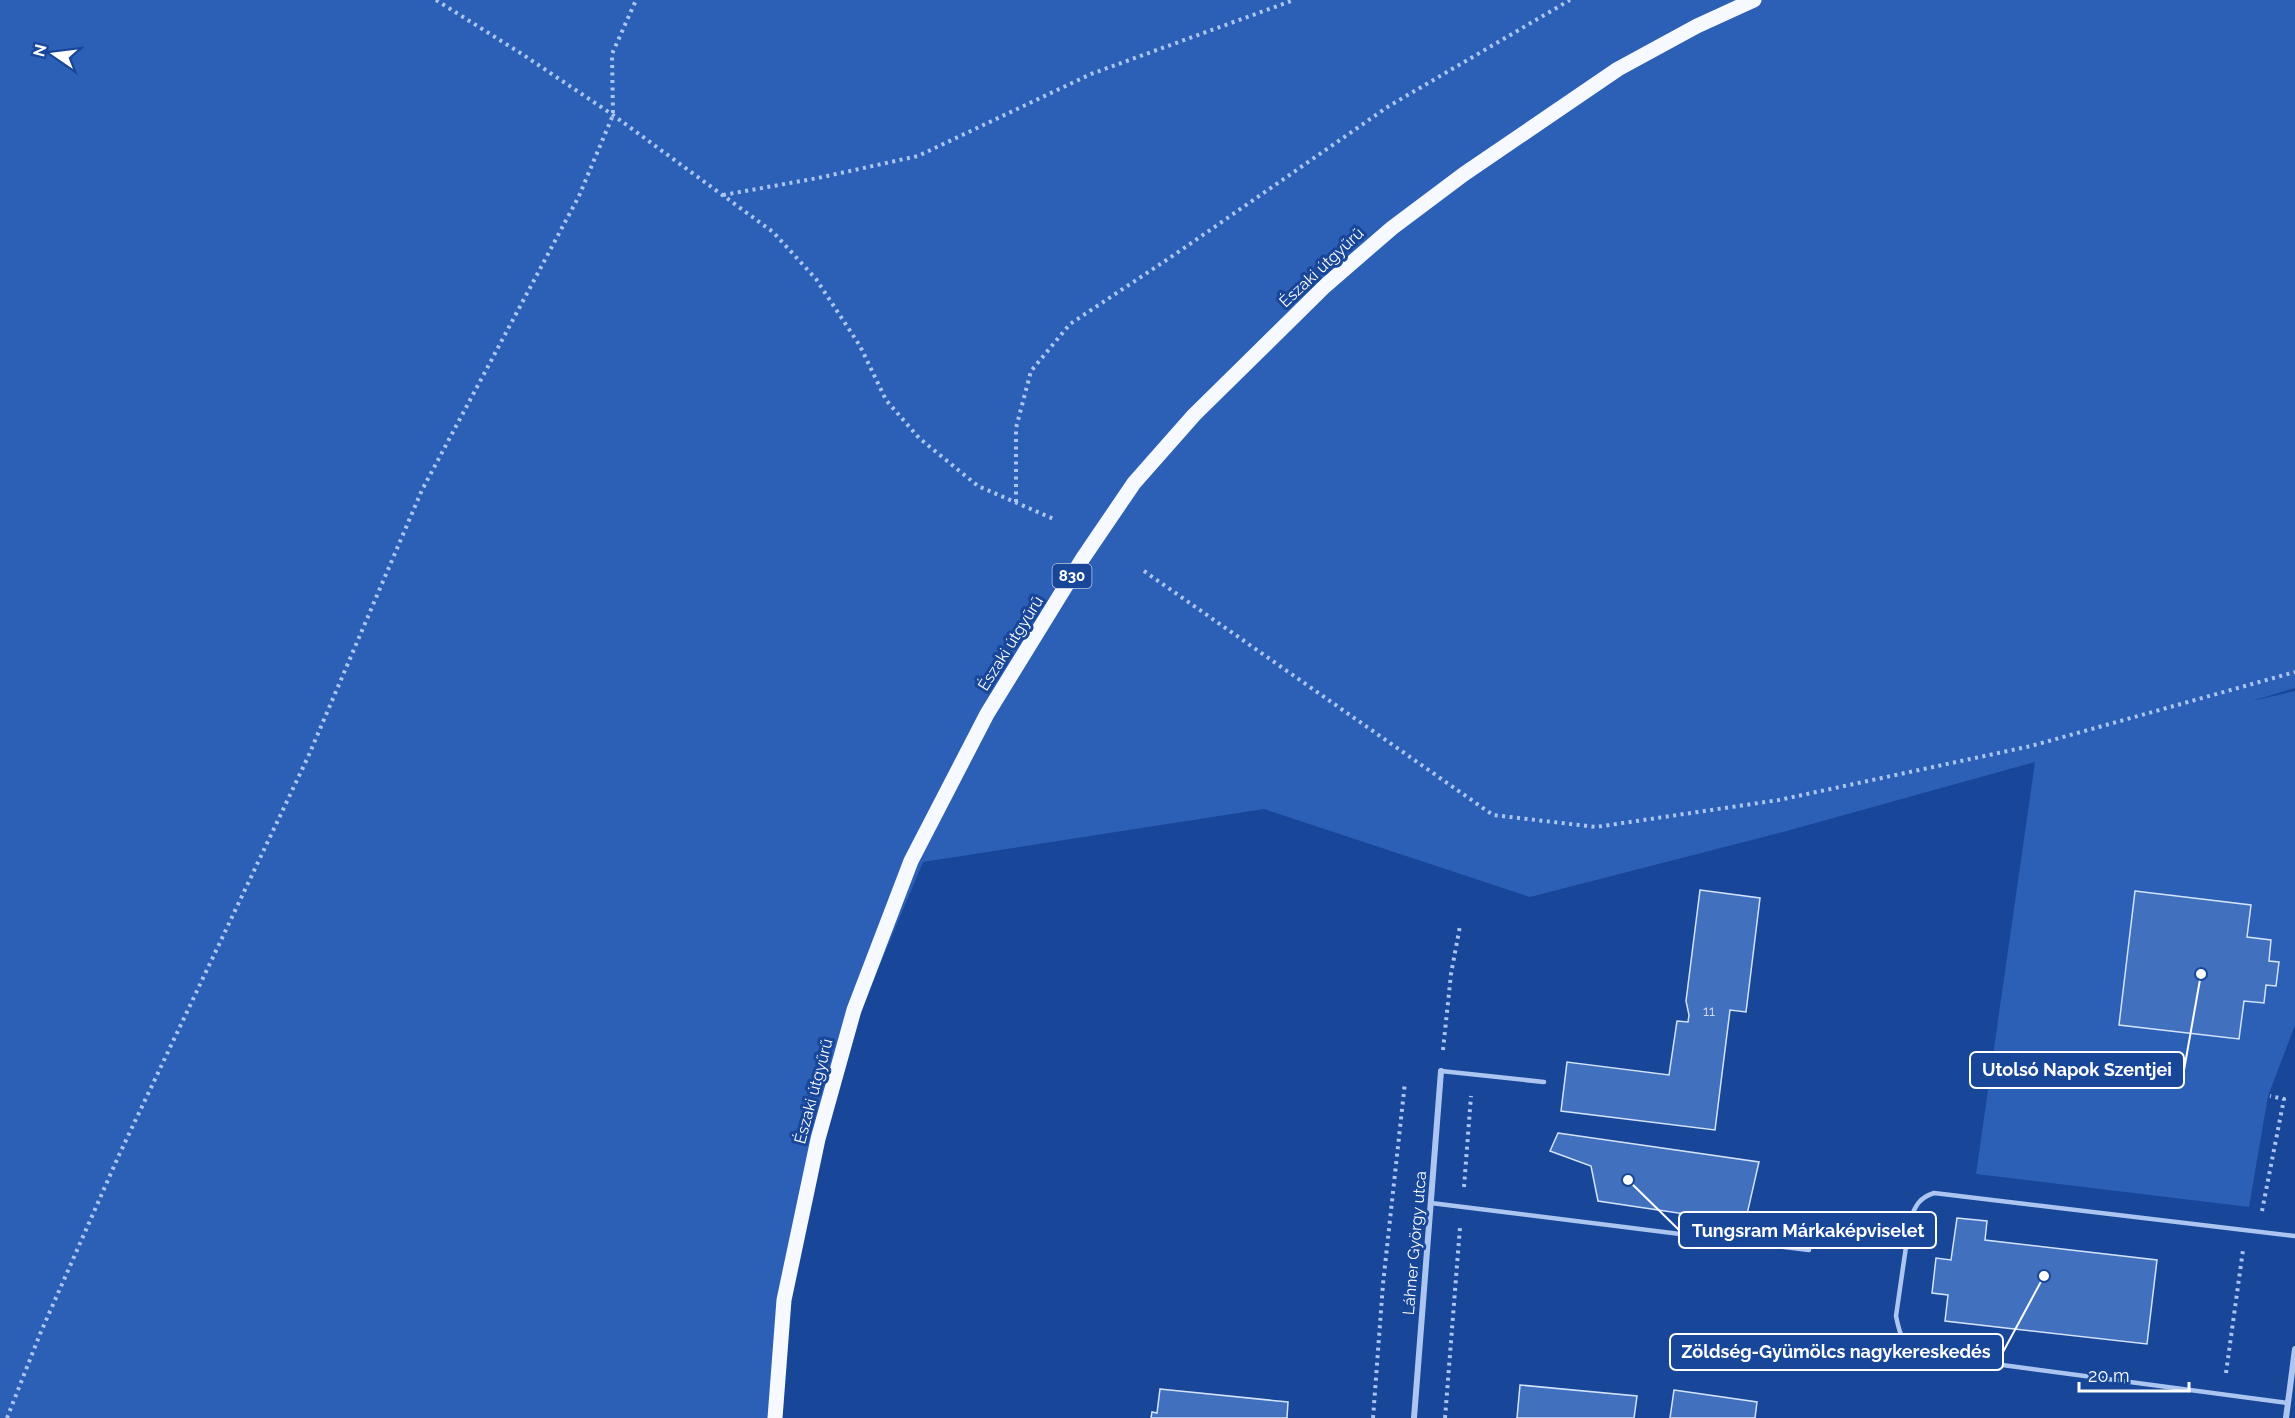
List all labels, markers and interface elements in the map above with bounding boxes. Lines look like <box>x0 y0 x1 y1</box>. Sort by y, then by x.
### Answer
north arrow <box>24 24 84 84</box>
text: N <box>29 42 51 59</box>
street label: Északi útgyűrű <box>1275 223 1367 311</box>
road number: 830 <box>1052 564 1092 588</box>
street label: Északi útgyűrű <box>973 592 1047 694</box>
house number: 11 <box>1703 1003 1715 1019</box>
street label: Északi útgyűrű <box>789 1036 837 1146</box>
callout: Utolsó Napok Szentjei <box>1970 1052 2184 1088</box>
text: Utolsó Napok Szentjei <box>1982 1059 2172 1080</box>
street label: Láhner György utca <box>1399 1170 1430 1316</box>
callout: Tungsram Márkaképviselet <box>1679 1212 1936 1248</box>
text: Tungsram Márkaképviselet <box>1692 1220 1924 1241</box>
callout: Zöldség-Gyümölcs nagykereskedés <box>1670 1334 2003 1370</box>
text: Zöldség-Gyümölcs nagykereskedés <box>1681 1341 1991 1362</box>
scale bar <box>2079 1355 2188 1393</box>
text: 20 m <box>2088 1365 2130 1386</box>

